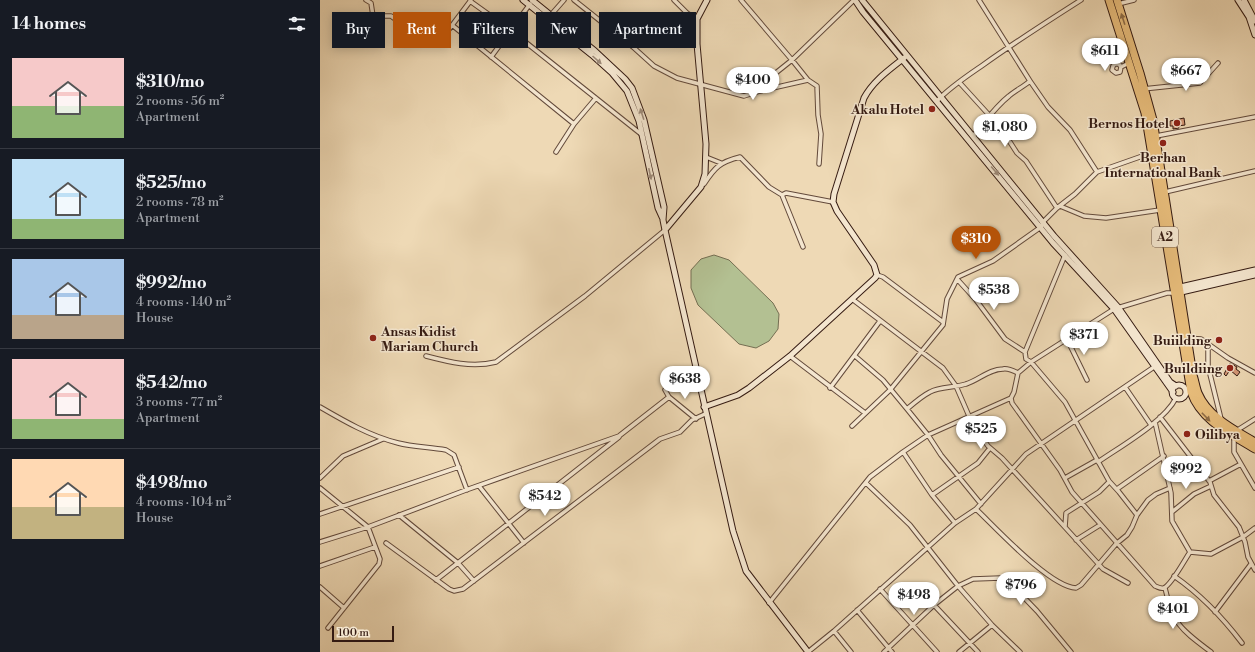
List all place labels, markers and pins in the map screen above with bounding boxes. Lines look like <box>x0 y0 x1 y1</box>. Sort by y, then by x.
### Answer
pin: $611 <box>1081 38 1129 72</box>
pin: $667 <box>1162 58 1210 92</box>
pin: $400 <box>729 67 777 101</box>
place label: Akalu Hotel <box>850 102 925 118</box>
marker: Akalu Hotel <box>927 104 937 114</box>
pin: $1,080 <box>972 114 1038 148</box>
place label: Bernos Hotel <box>1088 116 1170 132</box>
marker: Bernos Hotel <box>1172 118 1182 128</box>
marker: Berhan International Bank <box>1158 138 1168 148</box>
place label: Berhan International Bank <box>1105 150 1222 181</box>
pin: $310 <box>952 226 1000 260</box>
pin: $538 <box>970 277 1018 311</box>
pin: $371 <box>1060 322 1108 356</box>
place label: Ansas Kidist Mariam Church <box>380 324 478 355</box>
marker: Ansas Kidist Mariam Church <box>368 333 378 343</box>
place label: Buiilding <box>1153 333 1212 349</box>
marker: Buiilding <box>1214 335 1224 345</box>
place label: Buildiing <box>1164 361 1223 377</box>
marker: Buildiing <box>1225 363 1235 373</box>
pin: $638 <box>661 366 709 400</box>
pin: $525 <box>957 416 1005 450</box>
place label: Oilibya <box>1195 427 1241 443</box>
marker: Oilibya <box>1182 429 1192 439</box>
pin: $992 <box>1162 456 1210 490</box>
pin: $542 <box>521 483 569 517</box>
pin: $796 <box>997 572 1045 606</box>
pin: $498 <box>890 582 938 616</box>
pin: $401 <box>1149 596 1197 630</box>

